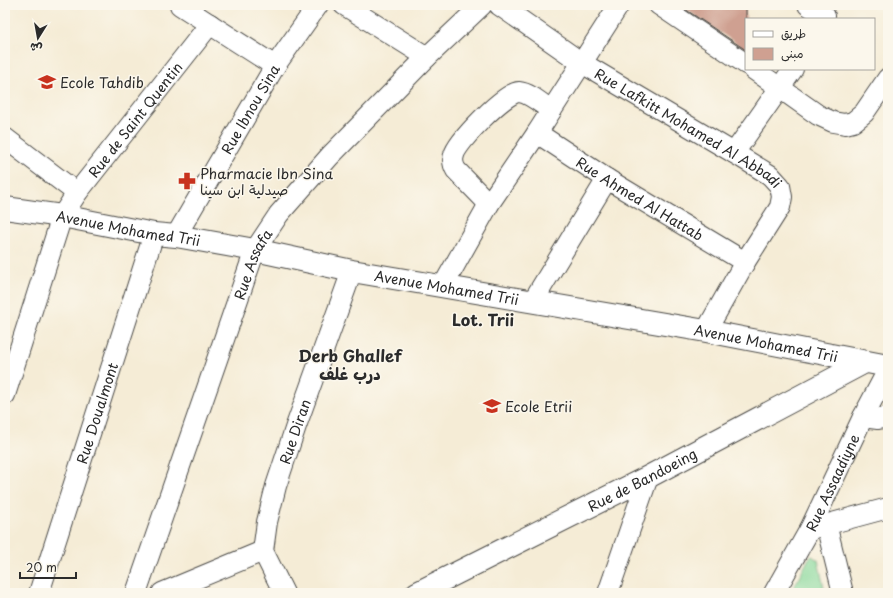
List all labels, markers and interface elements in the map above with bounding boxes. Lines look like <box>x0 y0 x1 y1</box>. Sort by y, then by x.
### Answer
north arrow <box>18 18 58 58</box>
legend <box>745 18 875 70</box>
text: طريق <box>781 24 806 42</box>
text: ش <box>28 39 44 58</box>
text: مبنى <box>781 44 804 62</box>
street label: Rue de Saint Quentin <box>83 57 187 182</box>
street label: Rue Ibnou Sina <box>216 60 284 158</box>
street label: Rue Lafkitt Mohamed Al Abbadi <box>591 62 787 192</box>
school or university icon: Ecole Tahdib <box>37 72 57 92</box>
place label: Ecole Tahdib <box>60 72 144 93</box>
street label: Rue Ahmed Al Hattab <box>572 151 708 245</box>
place label: Pharmacie Ibn Sina صيدلية ابن سينا <box>200 163 333 200</box>
pharmacy icon: Pharmacie Ibn Sina صيدلية ابن سينا <box>177 171 197 191</box>
street label: Avenue Mohamed Trii <box>55 205 202 251</box>
street label: Rue Assafa <box>228 224 277 302</box>
street label: Avenue Mohamed Trii <box>373 264 521 310</box>
district label: Lot. Trii <box>452 307 515 331</box>
street label: Avenue Mohamed Trii <box>692 319 840 367</box>
district label: Derb Ghallef درب غلف <box>298 343 403 385</box>
street label: Rue Doualmont <box>71 359 123 466</box>
street label: Rue Diran <box>274 396 315 467</box>
school or university icon: Ecole Etrii <box>482 396 502 416</box>
place label: Ecole Etrii <box>505 396 572 417</box>
street label: Rue Assaadiyne <box>800 430 864 535</box>
street label: Rue de Bandoeing <box>584 443 700 516</box>
scale bar <box>20 554 76 580</box>
text: 20 m <box>26 558 57 576</box>

